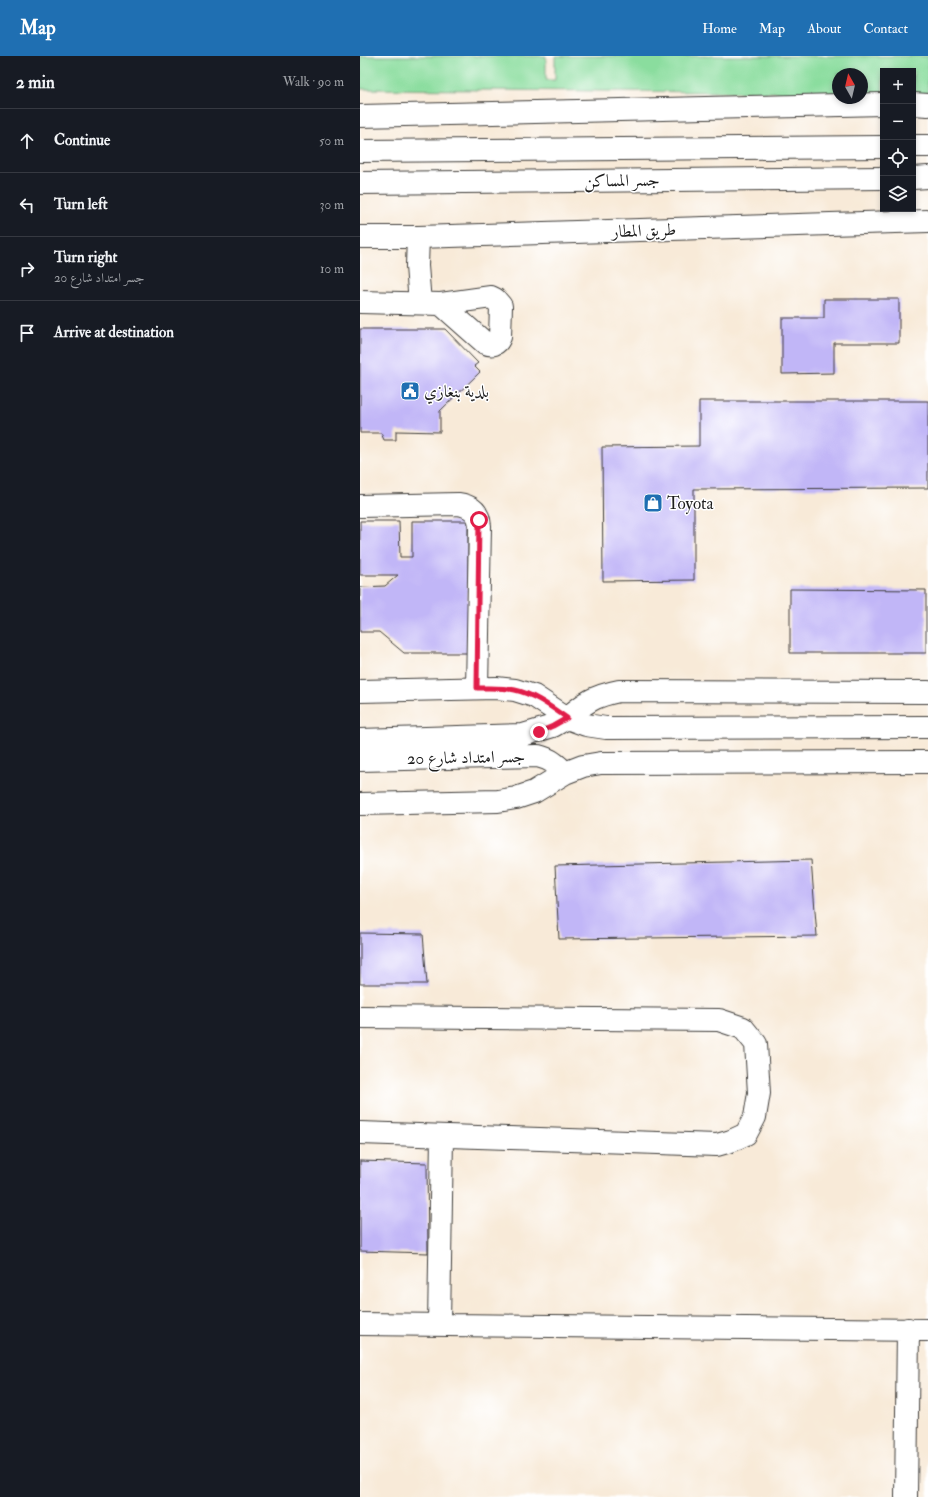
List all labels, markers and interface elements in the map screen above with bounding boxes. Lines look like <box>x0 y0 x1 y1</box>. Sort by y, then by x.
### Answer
text: Map <box>20 16 56 40</box>
text: Home <box>702 20 737 37</box>
text: Map <box>759 20 785 37</box>
text: About <box>807 20 841 37</box>
text: Contact <box>863 20 908 37</box>
north arrow <box>832 68 868 104</box>
map controls <box>880 68 916 212</box>
button: + <box>880 68 916 104</box>
text: 2 min <box>16 72 55 93</box>
text: Walk · 90 m <box>283 74 344 90</box>
button: − <box>880 104 916 140</box>
icon: ahead <box>16 130 38 152</box>
text: Continue <box>54 131 110 150</box>
text: 50 m <box>319 133 344 149</box>
button: locate <box>880 140 916 176</box>
street label: جسر المساكن <box>584 169 660 193</box>
button: layers <box>880 176 916 212</box>
icon: left <box>16 194 38 216</box>
text: Turn left <box>54 195 108 214</box>
text: 30 m <box>320 197 344 213</box>
street label: طريق المطار <box>609 219 677 242</box>
text: Turn right <box>54 248 117 267</box>
icon: right <box>16 258 38 280</box>
text: 10 m <box>320 261 344 277</box>
text: جسر امتداد شارع 20 <box>54 270 145 286</box>
icon: arrive <box>16 322 38 344</box>
text: Arrive at destination <box>54 323 174 342</box>
public building icon: بلدية بنغازي <box>399 380 421 402</box>
place label: بلدية بنغازي <box>424 381 489 405</box>
shop icon: Toyota <box>642 492 664 514</box>
place label: Toyota <box>667 493 715 515</box>
route start <box>470 511 488 529</box>
route end <box>530 723 548 741</box>
street label: جسر امتداد شارع 20 <box>407 746 525 772</box>

